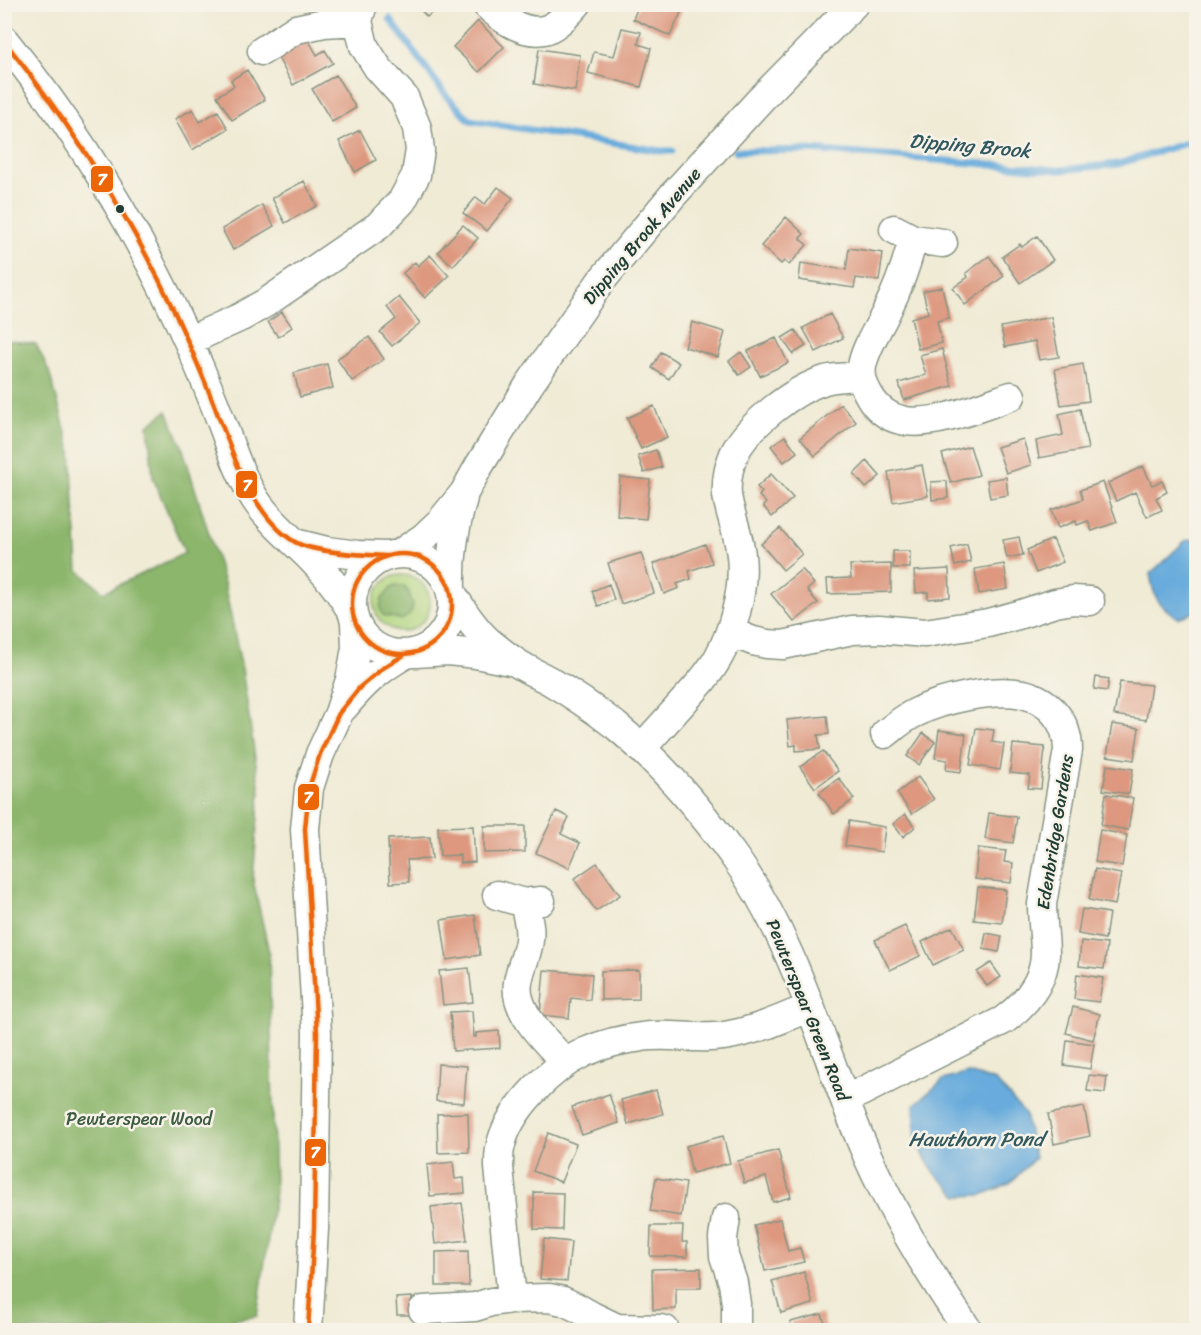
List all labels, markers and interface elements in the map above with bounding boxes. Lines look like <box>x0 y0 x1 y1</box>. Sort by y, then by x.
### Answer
water label: Dipping Brook <box>908 123 1034 169</box>
street label: Dipping Brook Avenue <box>574 160 710 312</box>
line badge: 7 <box>90 165 114 193</box>
text: 7 <box>97 165 108 194</box>
unlabelled marker <box>114 203 126 215</box>
line badge: 7 <box>235 470 258 499</box>
text: 7 <box>242 471 253 500</box>
street label: Edenbridge Gardens <box>1027 751 1083 912</box>
line badge: 7 <box>297 783 320 811</box>
text: 7 <box>303 783 314 812</box>
street label: Pewterspear Green Road <box>757 914 860 1107</box>
park label: Pewterspear Wood <box>66 1103 214 1135</box>
water label: Hawthorn Pond <box>908 1122 1049 1157</box>
line badge: 7 <box>304 1138 327 1167</box>
text: 7 <box>310 1138 321 1167</box>

